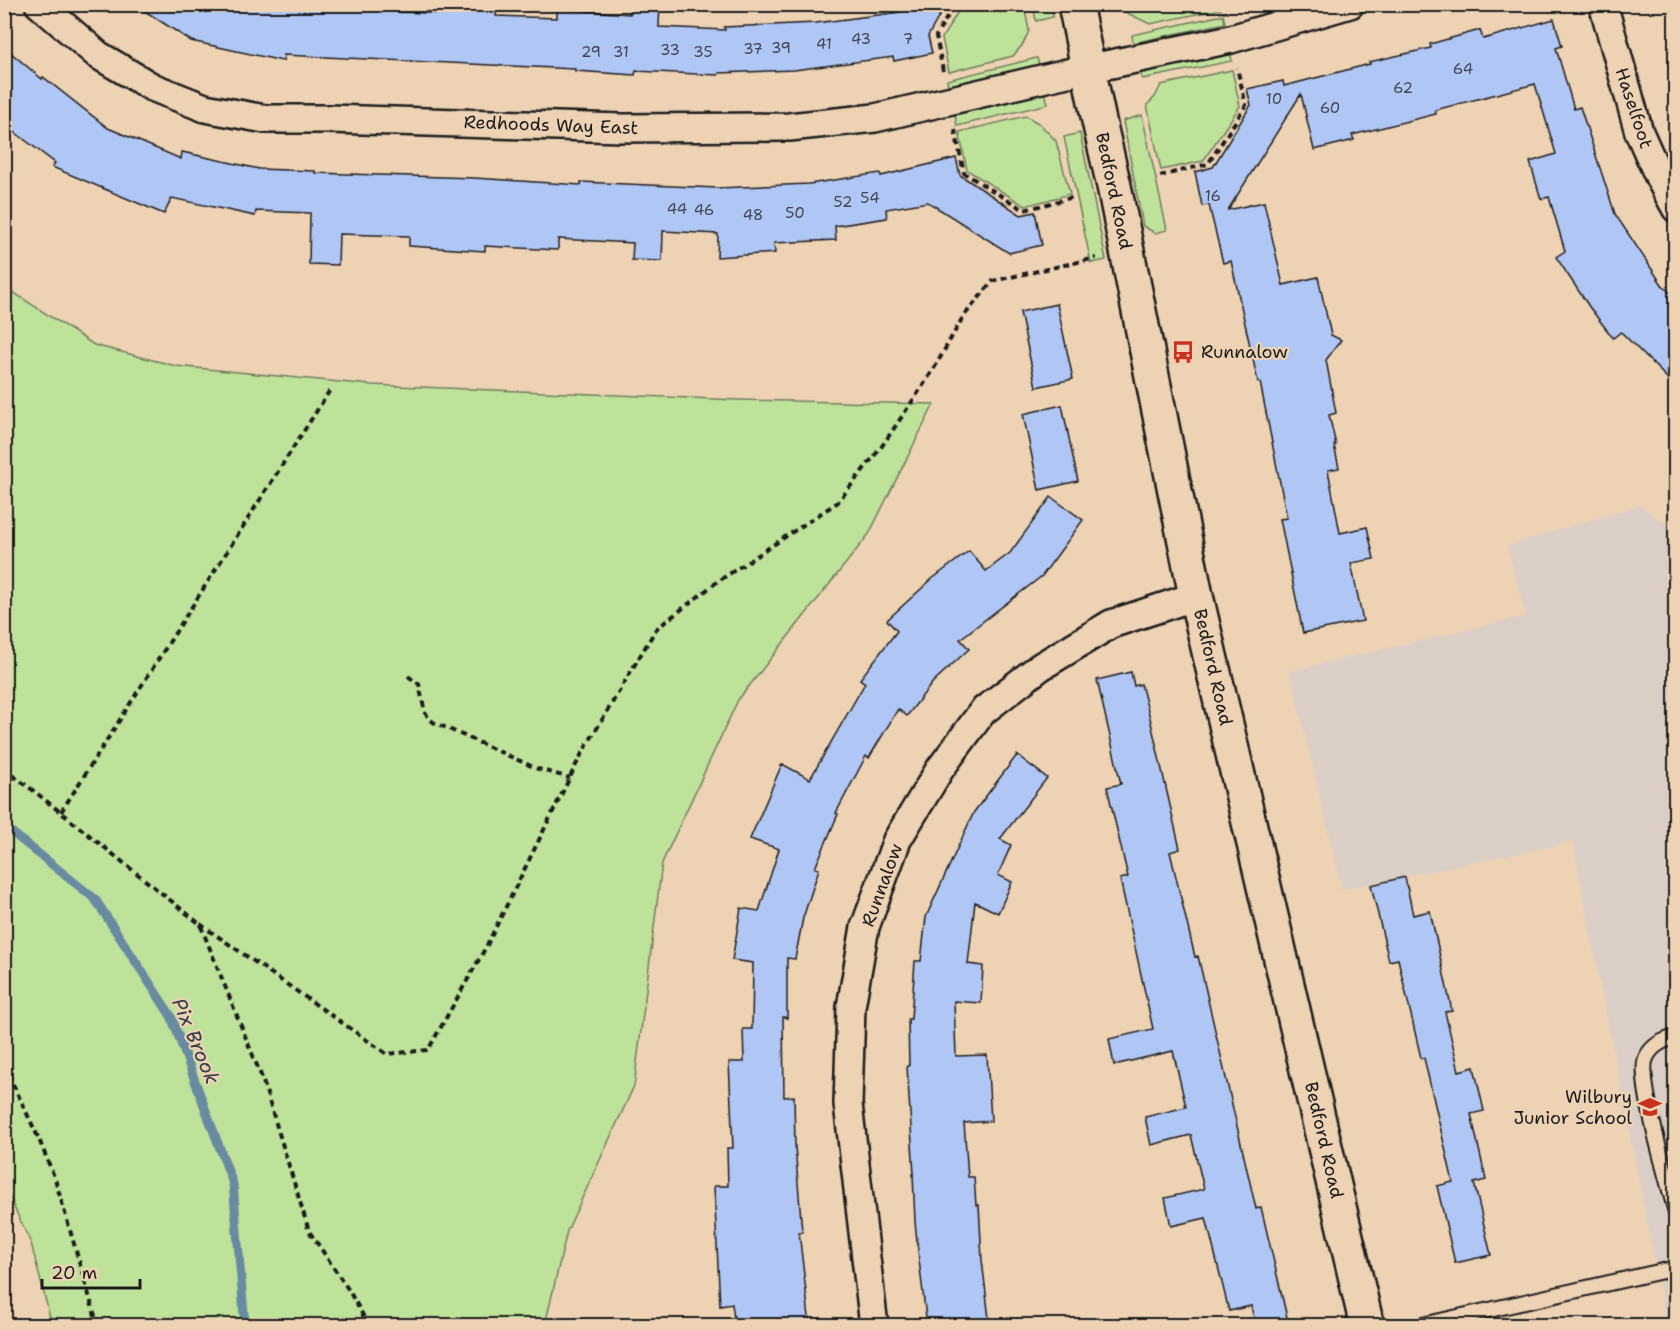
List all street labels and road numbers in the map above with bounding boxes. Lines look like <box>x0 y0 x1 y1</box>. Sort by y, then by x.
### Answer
street label: Haselfoot <box>1610 65 1658 152</box>
street label: Redhoods Way East <box>463 110 639 140</box>
street label: Bedford Road <box>1090 130 1138 252</box>
street label: Bedford Road <box>1188 606 1238 728</box>
street label: Runnalow <box>856 840 908 930</box>
street label: Bedford Road <box>1299 1079 1349 1201</box>

